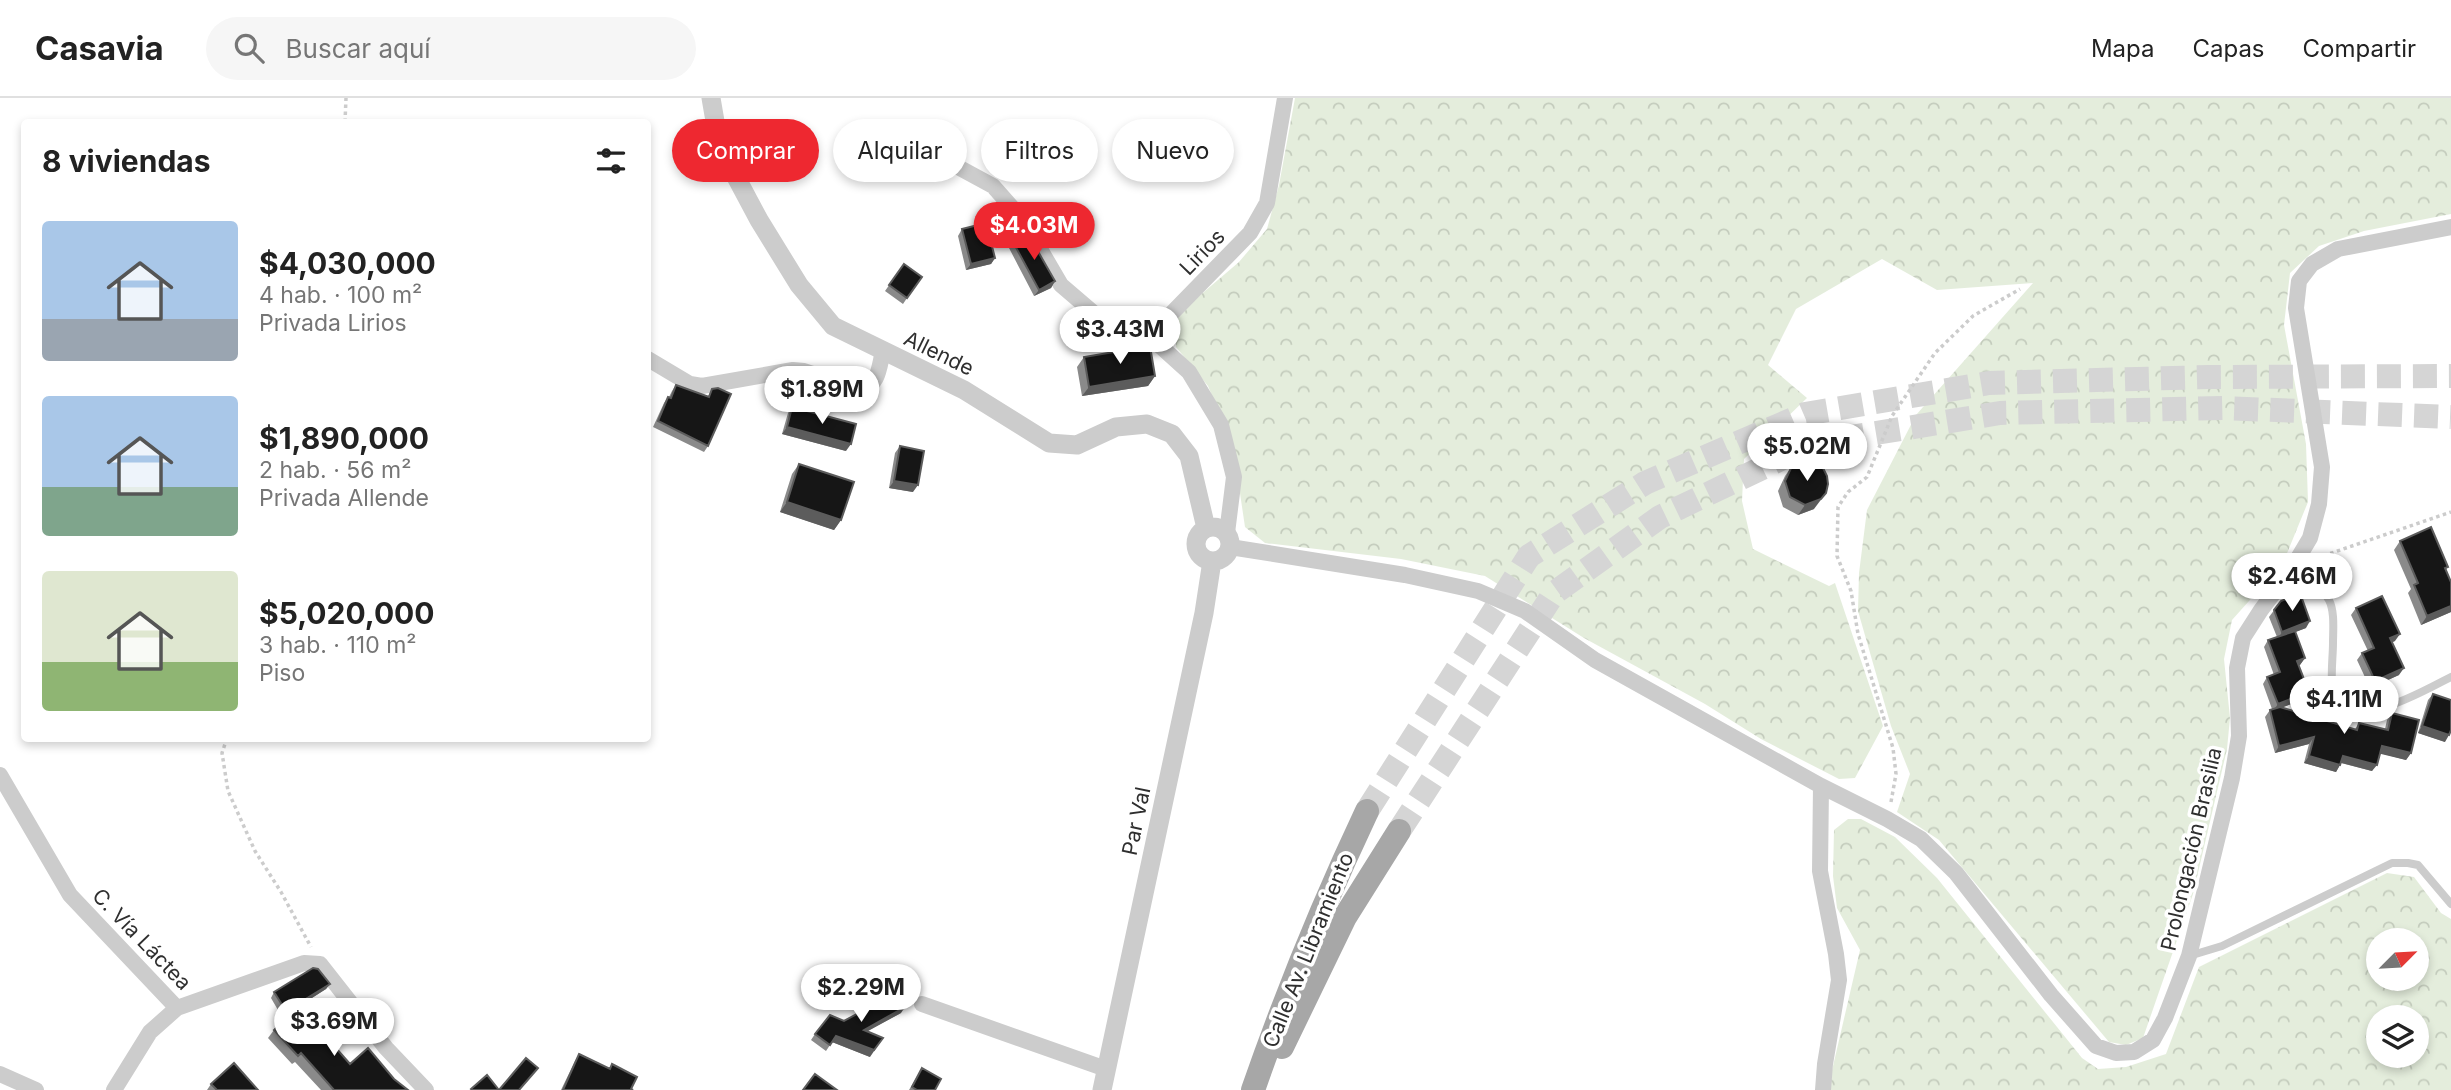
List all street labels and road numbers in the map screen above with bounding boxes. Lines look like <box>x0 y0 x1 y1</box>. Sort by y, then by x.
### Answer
street label: Lirios <box>1174 224 1230 280</box>
street label: Allende <box>900 325 978 381</box>
street label: Prolongación Brasilia <box>2155 745 2227 953</box>
street label: Par Val <box>1117 784 1155 858</box>
street label: Calle Av. Libramiento <box>1257 849 1359 1051</box>
street label: C. Vía Láctea <box>87 883 197 995</box>

